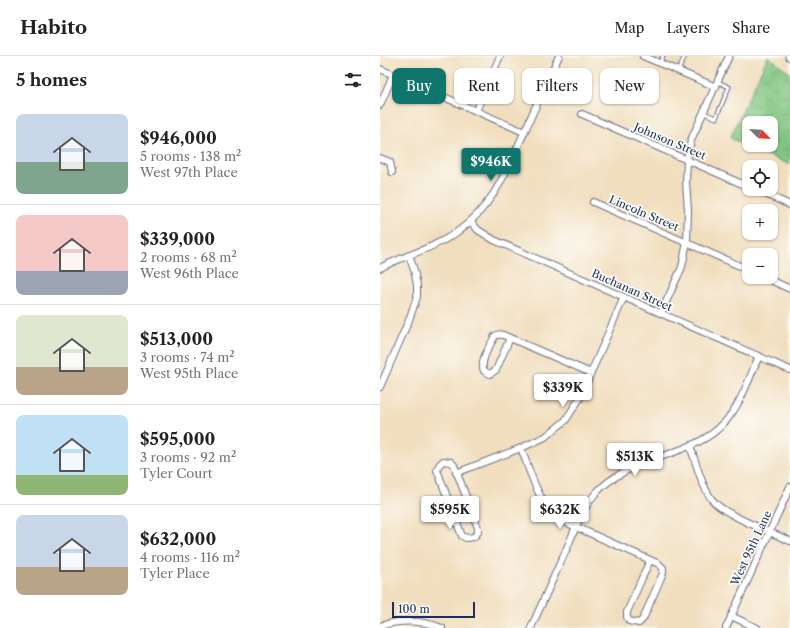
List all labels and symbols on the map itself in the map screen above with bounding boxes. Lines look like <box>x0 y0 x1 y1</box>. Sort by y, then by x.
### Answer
north arrow <box>742 116 778 152</box>
street label: Johnson Street <box>630 119 708 162</box>
pin: $946K <box>463 148 519 182</box>
street label: Lincoln Street <box>607 192 681 234</box>
street label: Buchanan Street <box>590 266 675 314</box>
pin: $339K <box>535 374 591 408</box>
pin: $513K <box>607 443 663 477</box>
pin: $595K <box>422 496 478 530</box>
pin: $632K <box>532 496 588 530</box>
street label: West 95th Lane <box>727 508 774 589</box>
scale bar <box>392 600 475 619</box>

